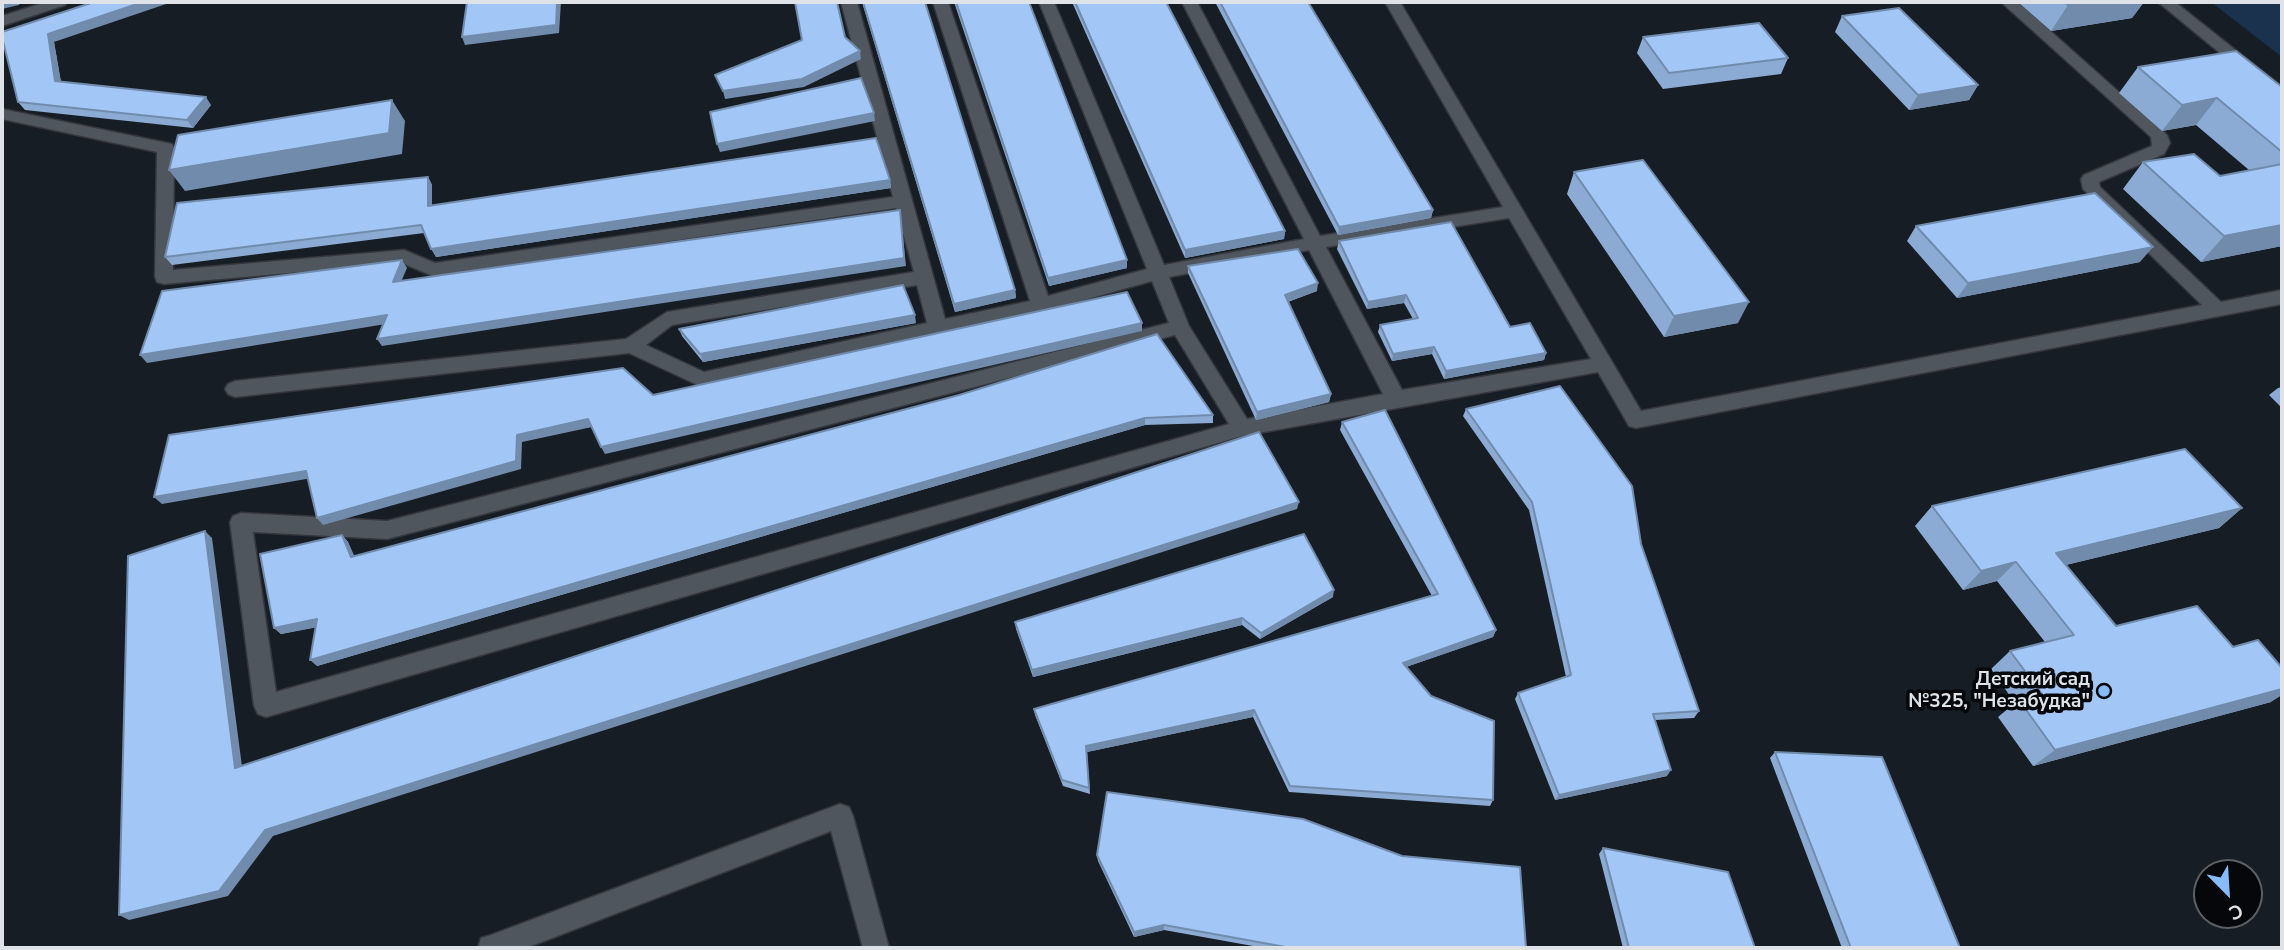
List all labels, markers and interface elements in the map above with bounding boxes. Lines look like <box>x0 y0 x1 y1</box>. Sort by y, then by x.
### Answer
place label: Детский сад №325, "Незабудка" <box>1908 669 2090 713</box>
marker: Детский сад №325, "Незабудка" <box>2096 683 2112 699</box>
north arrow <box>2193 859 2263 929</box>
text: С <box>2225 897 2247 926</box>

